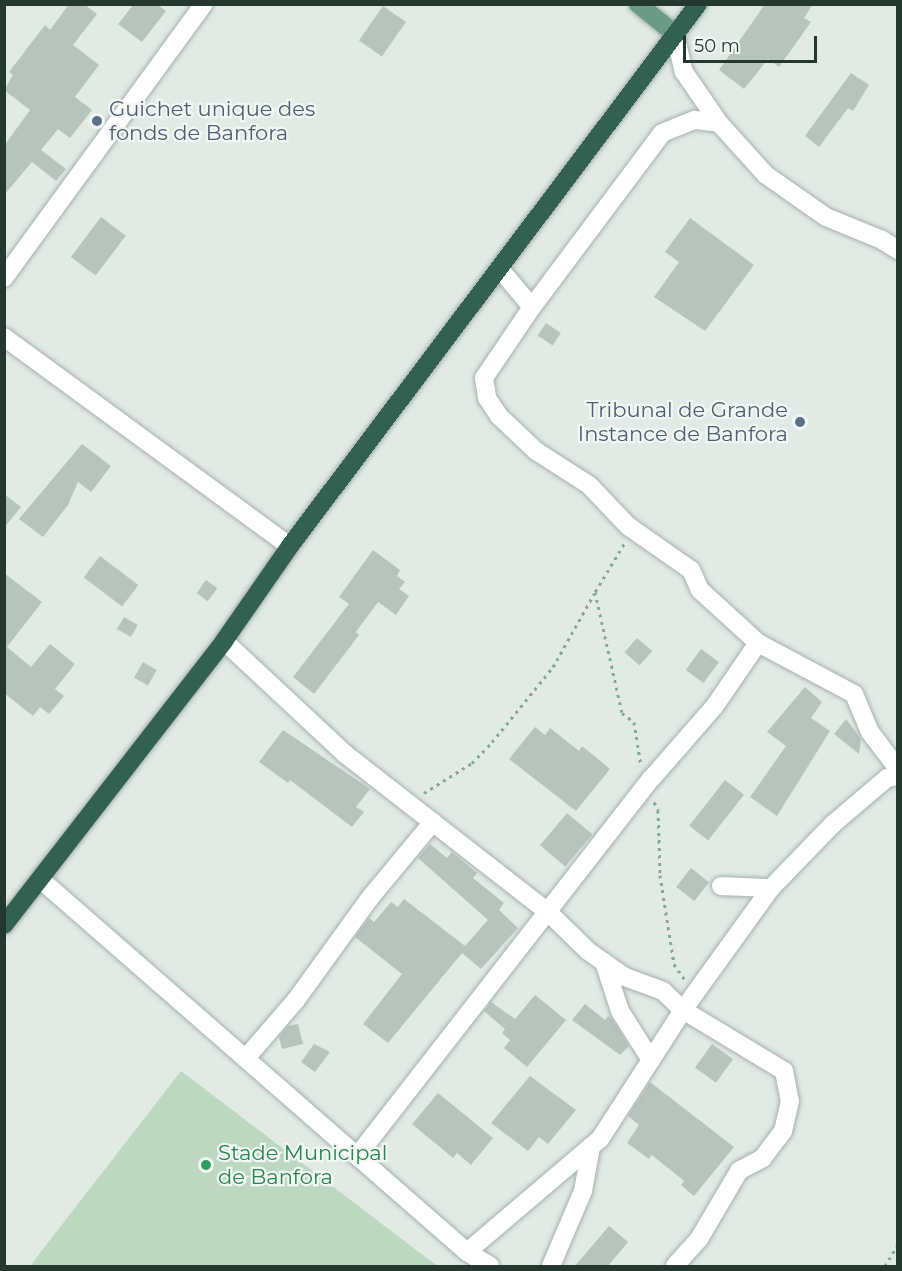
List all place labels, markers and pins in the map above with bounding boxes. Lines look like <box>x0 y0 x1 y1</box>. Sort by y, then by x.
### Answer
place label: Guichet unique des fonds de Banfora <box>109 96 315 146</box>
marker: Guichet unique des fonds de Banfora <box>90 114 104 128</box>
place label: Tribunal de Grande Instance de Banfora <box>578 397 788 447</box>
marker: Tribunal de Grande Instance de Banfora <box>793 415 807 429</box>
place label: Stade Municipal de Banfora <box>218 1140 387 1190</box>
marker: Stade Municipal de Banfora <box>199 1158 213 1172</box>

